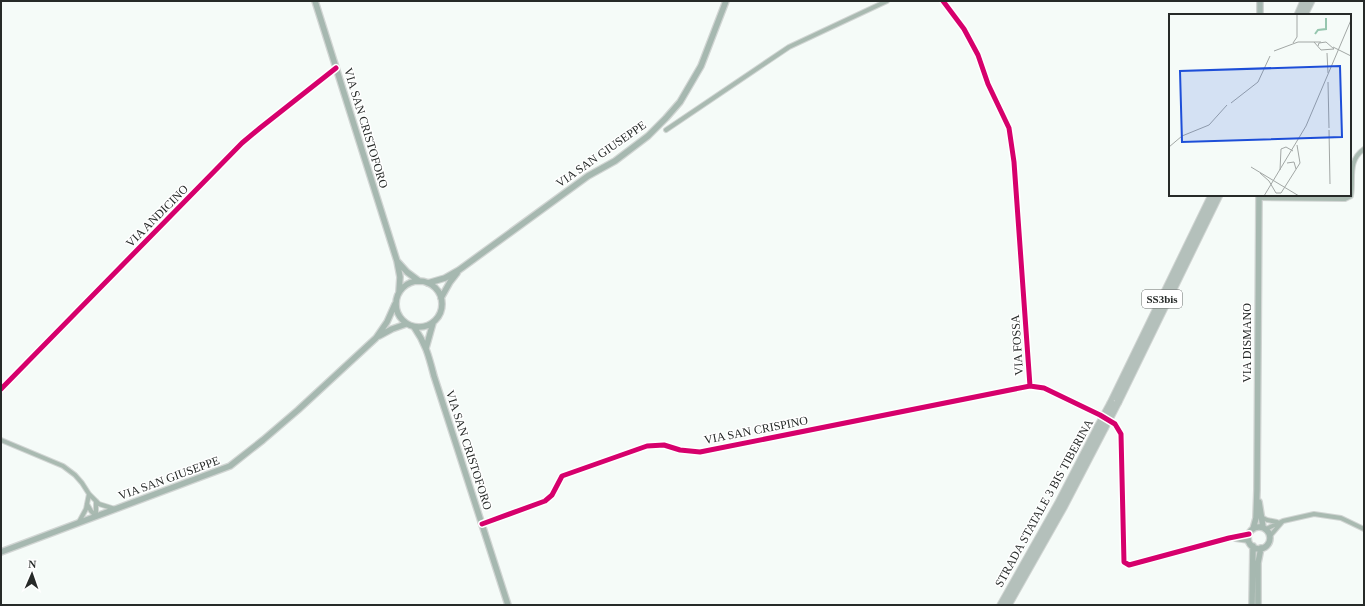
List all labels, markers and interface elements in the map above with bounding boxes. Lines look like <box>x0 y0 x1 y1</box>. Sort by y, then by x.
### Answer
inset map <box>1169 14 1351 196</box>
street label: VIA SAN CRISTOFORO <box>341 66 391 190</box>
street label: VIA SAN GIUSEPPE <box>553 118 649 190</box>
street label: VIA ANDICINO <box>123 182 191 250</box>
road number: SS3bis <box>1142 290 1182 308</box>
street label: VIA DISMANO <box>1240 303 1254 383</box>
street label: VIA FOSSA <box>1008 314 1026 376</box>
street label: VIA SAN CRISTOFORO <box>443 388 495 512</box>
street label: VIA SAN CRISPINO <box>703 413 809 447</box>
street label: STRADA STATALE 3 BIS TIBERINA <box>992 416 1096 589</box>
street label: VIA SAN GIUSEPPE <box>116 453 222 503</box>
north arrow <box>12 554 52 594</box>
text: N <box>28 558 37 570</box>

